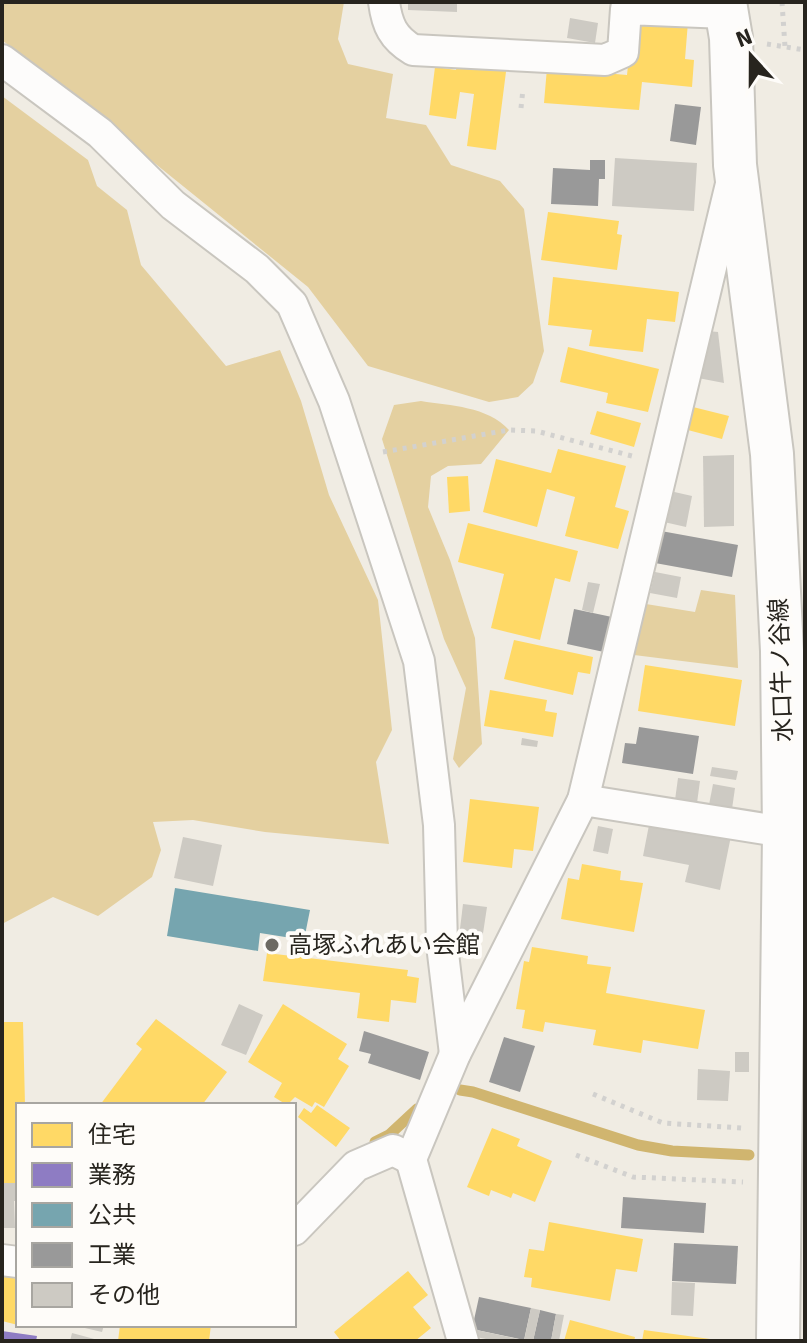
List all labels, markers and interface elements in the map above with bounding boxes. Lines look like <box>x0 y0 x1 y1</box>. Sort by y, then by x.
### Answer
north arrow <box>711 16 791 96</box>
text: N <box>732 22 756 53</box>
street label: 水口牛ノ谷線 <box>763 598 799 742</box>
place label: 高塚ふれあい会館 <box>288 930 480 960</box>
marker: 高塚ふれあい会館 <box>263 936 281 954</box>
legend <box>16 1103 296 1327</box>
text: 住宅 <box>88 1120 136 1150</box>
text: 業務 <box>88 1160 136 1190</box>
text: 公共 <box>88 1200 136 1230</box>
text: 工業 <box>88 1240 136 1270</box>
text: その他 <box>88 1280 160 1310</box>

